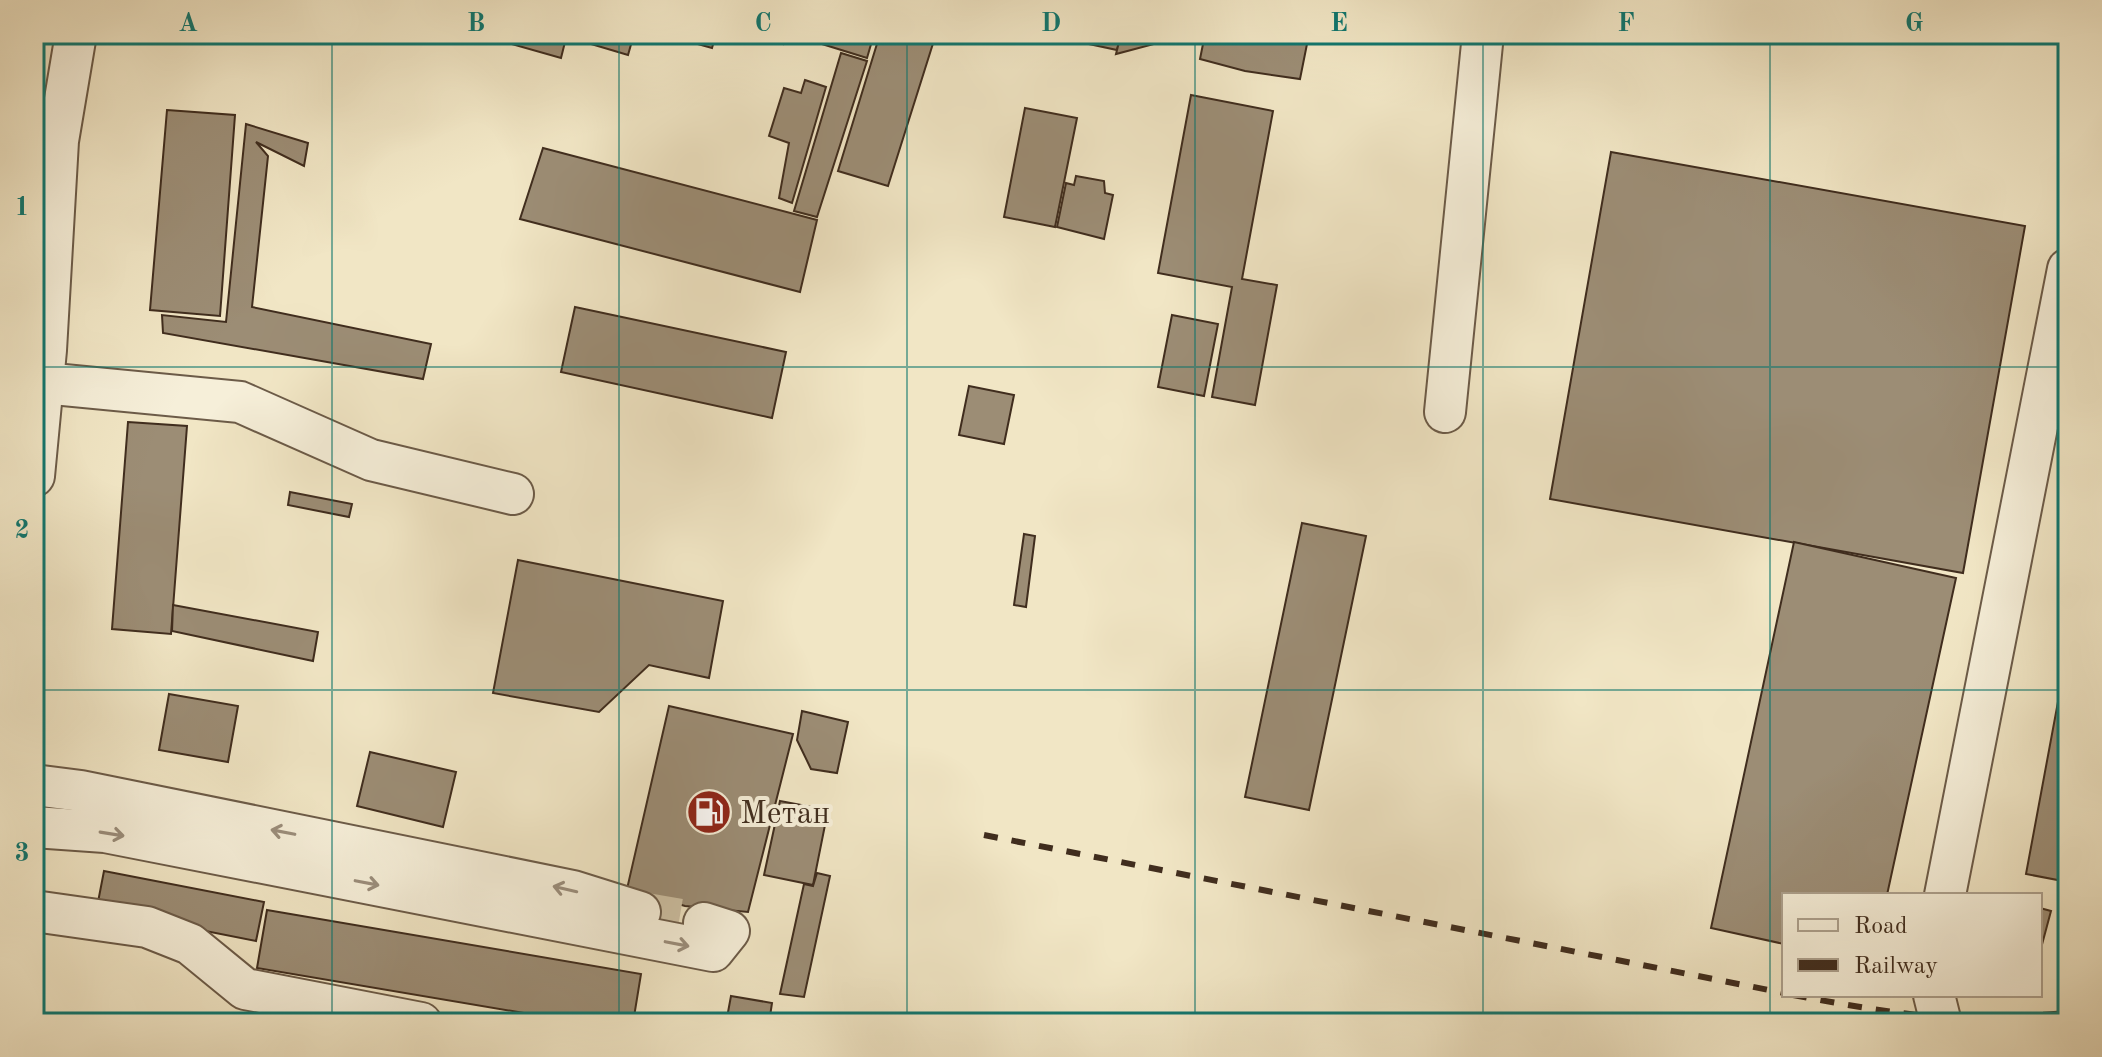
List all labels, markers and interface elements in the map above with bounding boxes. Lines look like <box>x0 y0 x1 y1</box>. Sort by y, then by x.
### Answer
text: A <box>178 11 198 37</box>
text: B <box>467 11 485 37</box>
text: C <box>754 11 772 37</box>
text: D <box>1041 11 1061 37</box>
text: E <box>1330 11 1348 37</box>
text: F <box>1617 11 1635 37</box>
text: G <box>1905 11 1923 37</box>
text: 1 <box>14 195 30 221</box>
text: 2 <box>14 518 30 544</box>
fuel station icon: Метан <box>685 788 733 836</box>
place label: Метан <box>740 799 830 831</box>
one-way arrow <box>271 824 296 839</box>
one-way arrow <box>98 827 124 842</box>
text: 3 <box>14 841 30 867</box>
one-way arrow <box>354 877 379 892</box>
one-way arrow <box>553 881 578 896</box>
legend <box>1782 893 2042 997</box>
text: Road <box>1854 915 1907 939</box>
one-way arrow <box>664 937 689 952</box>
text: Railway <box>1854 955 1938 979</box>

